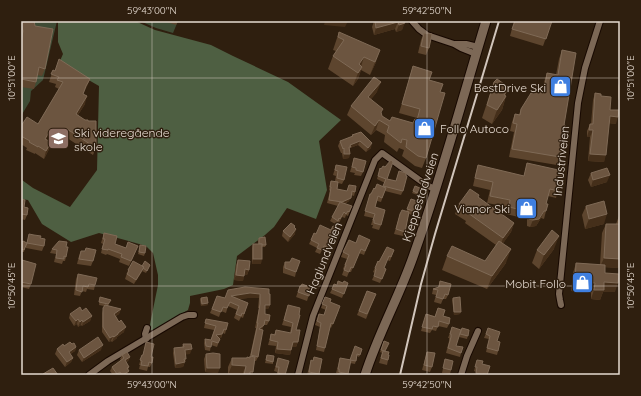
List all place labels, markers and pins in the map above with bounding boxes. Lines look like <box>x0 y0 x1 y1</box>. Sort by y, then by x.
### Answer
shop icon: BestDrive Ski <box>548 74 574 100</box>
place label: BestDrive Ski <box>474 80 546 95</box>
shop icon: Follo Autoco <box>411 115 437 141</box>
place label: Follo Autoco <box>440 121 509 136</box>
place label: Ski videregående skole <box>74 125 170 154</box>
school or university icon: Ski videregående skole <box>46 126 72 152</box>
shop icon: Vianor Ski <box>513 195 539 221</box>
place label: Vianor Ski <box>454 201 510 216</box>
shop icon: Mobit Follo <box>569 270 595 296</box>
place label: Mobit Follo <box>505 276 566 291</box>

